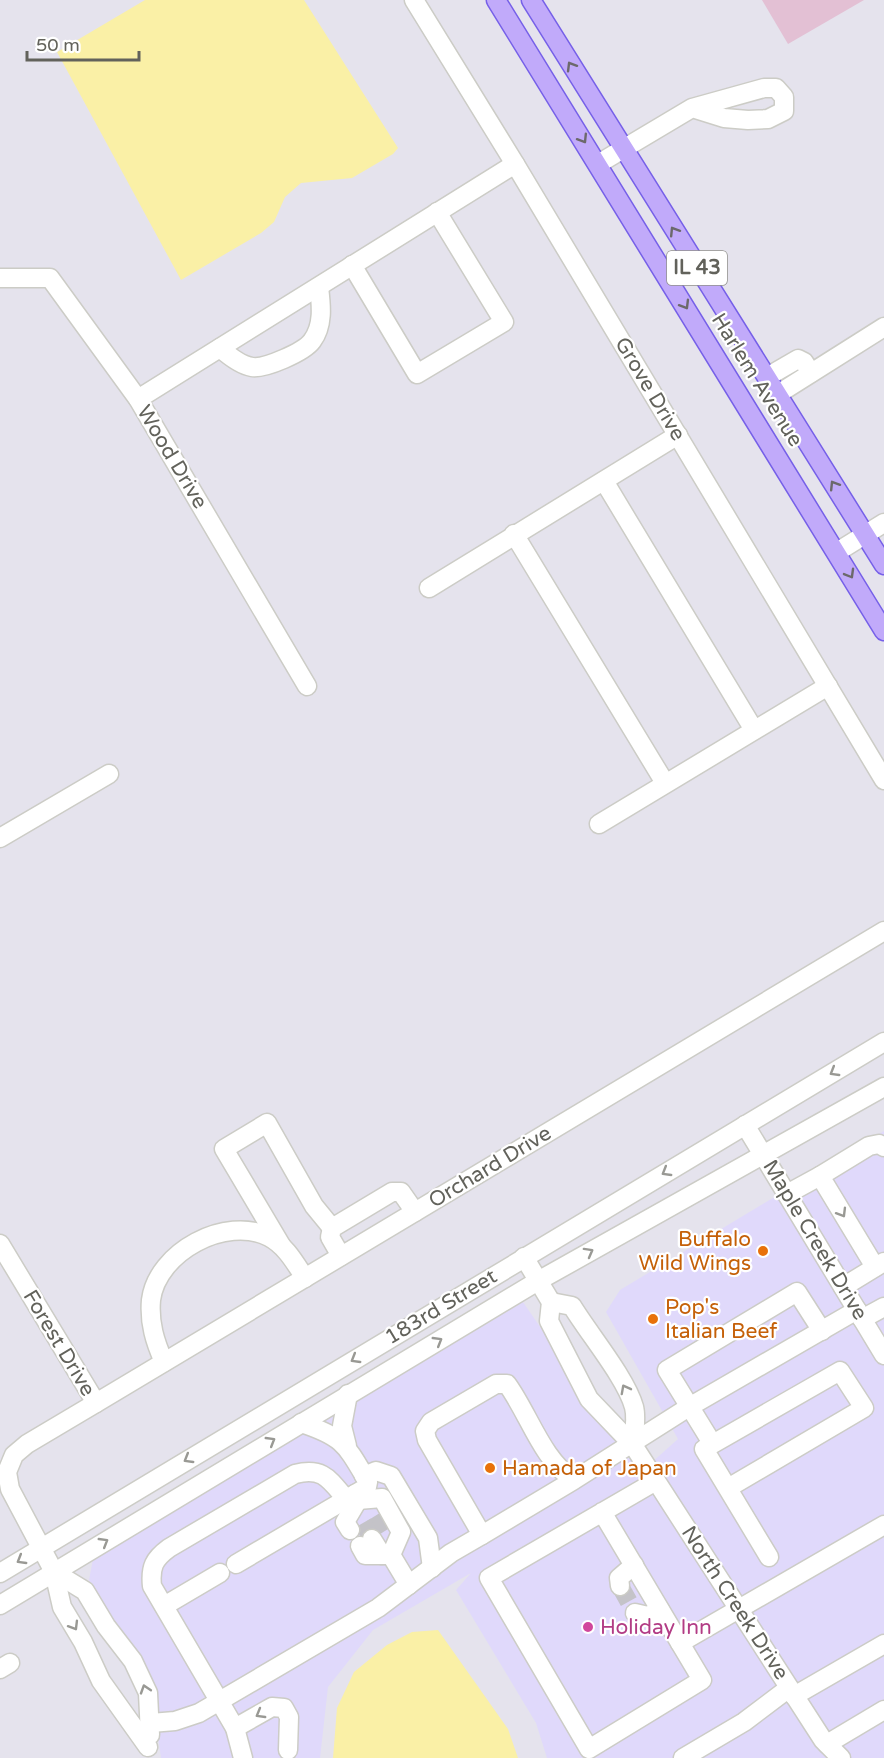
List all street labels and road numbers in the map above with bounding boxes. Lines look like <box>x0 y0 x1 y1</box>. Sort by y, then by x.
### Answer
road number: IL 43 <box>667 251 727 285</box>
street label: Harlem Avenue <box>706 309 808 451</box>
street label: Grove Drive <box>609 333 691 445</box>
street label: Wood Drive <box>131 401 213 513</box>
street label: Orchard Drive <box>424 1121 556 1213</box>
street label: Maple Creek Drive <box>757 1155 873 1325</box>
street label: 183rd Street <box>381 1264 501 1350</box>
street label: Forest Drive <box>18 1285 101 1401</box>
street label: North Creek Drive <box>676 1521 794 1685</box>

